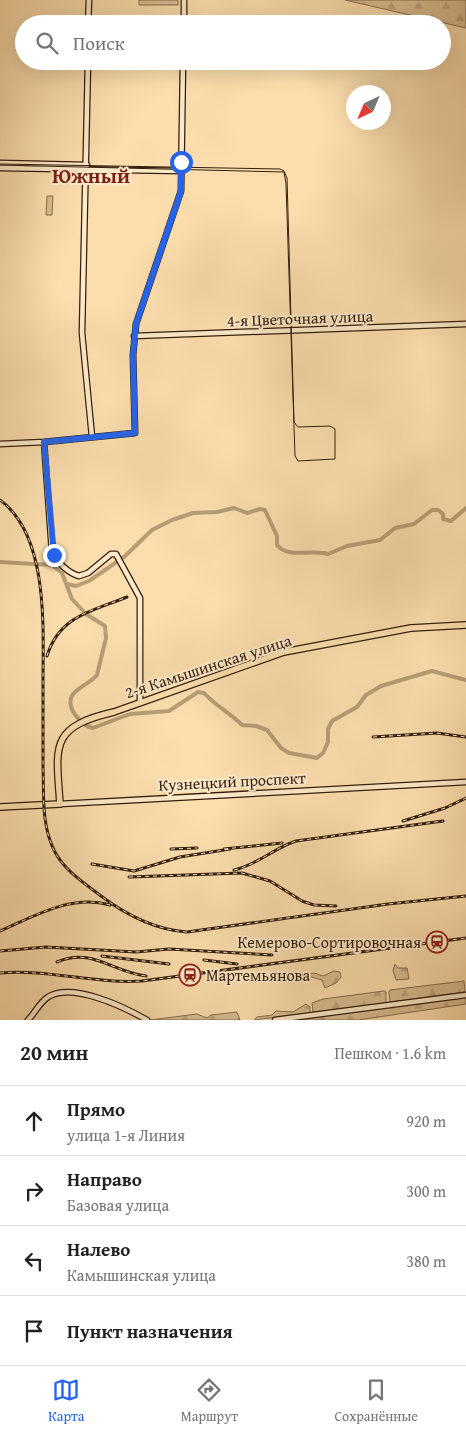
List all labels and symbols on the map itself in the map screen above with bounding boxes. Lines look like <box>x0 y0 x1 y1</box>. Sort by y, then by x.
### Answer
north arrow <box>346 85 391 130</box>
route start <box>170 151 193 174</box>
district label: Южный <box>52 160 130 191</box>
street label: 4-я Цветочная улица <box>226 303 374 333</box>
route end <box>43 544 66 567</box>
street label: 2-я Камышинская улица <box>122 628 295 704</box>
street label: Кузнецкий проспект <box>158 765 306 797</box>
place label: Кемерово-Сортировочная <box>237 930 421 954</box>
station icon: Кемерово-Сортировочная <box>425 930 449 954</box>
station icon: Мартемьянова <box>178 963 202 987</box>
place label: Мартемьянова <box>206 963 310 987</box>

